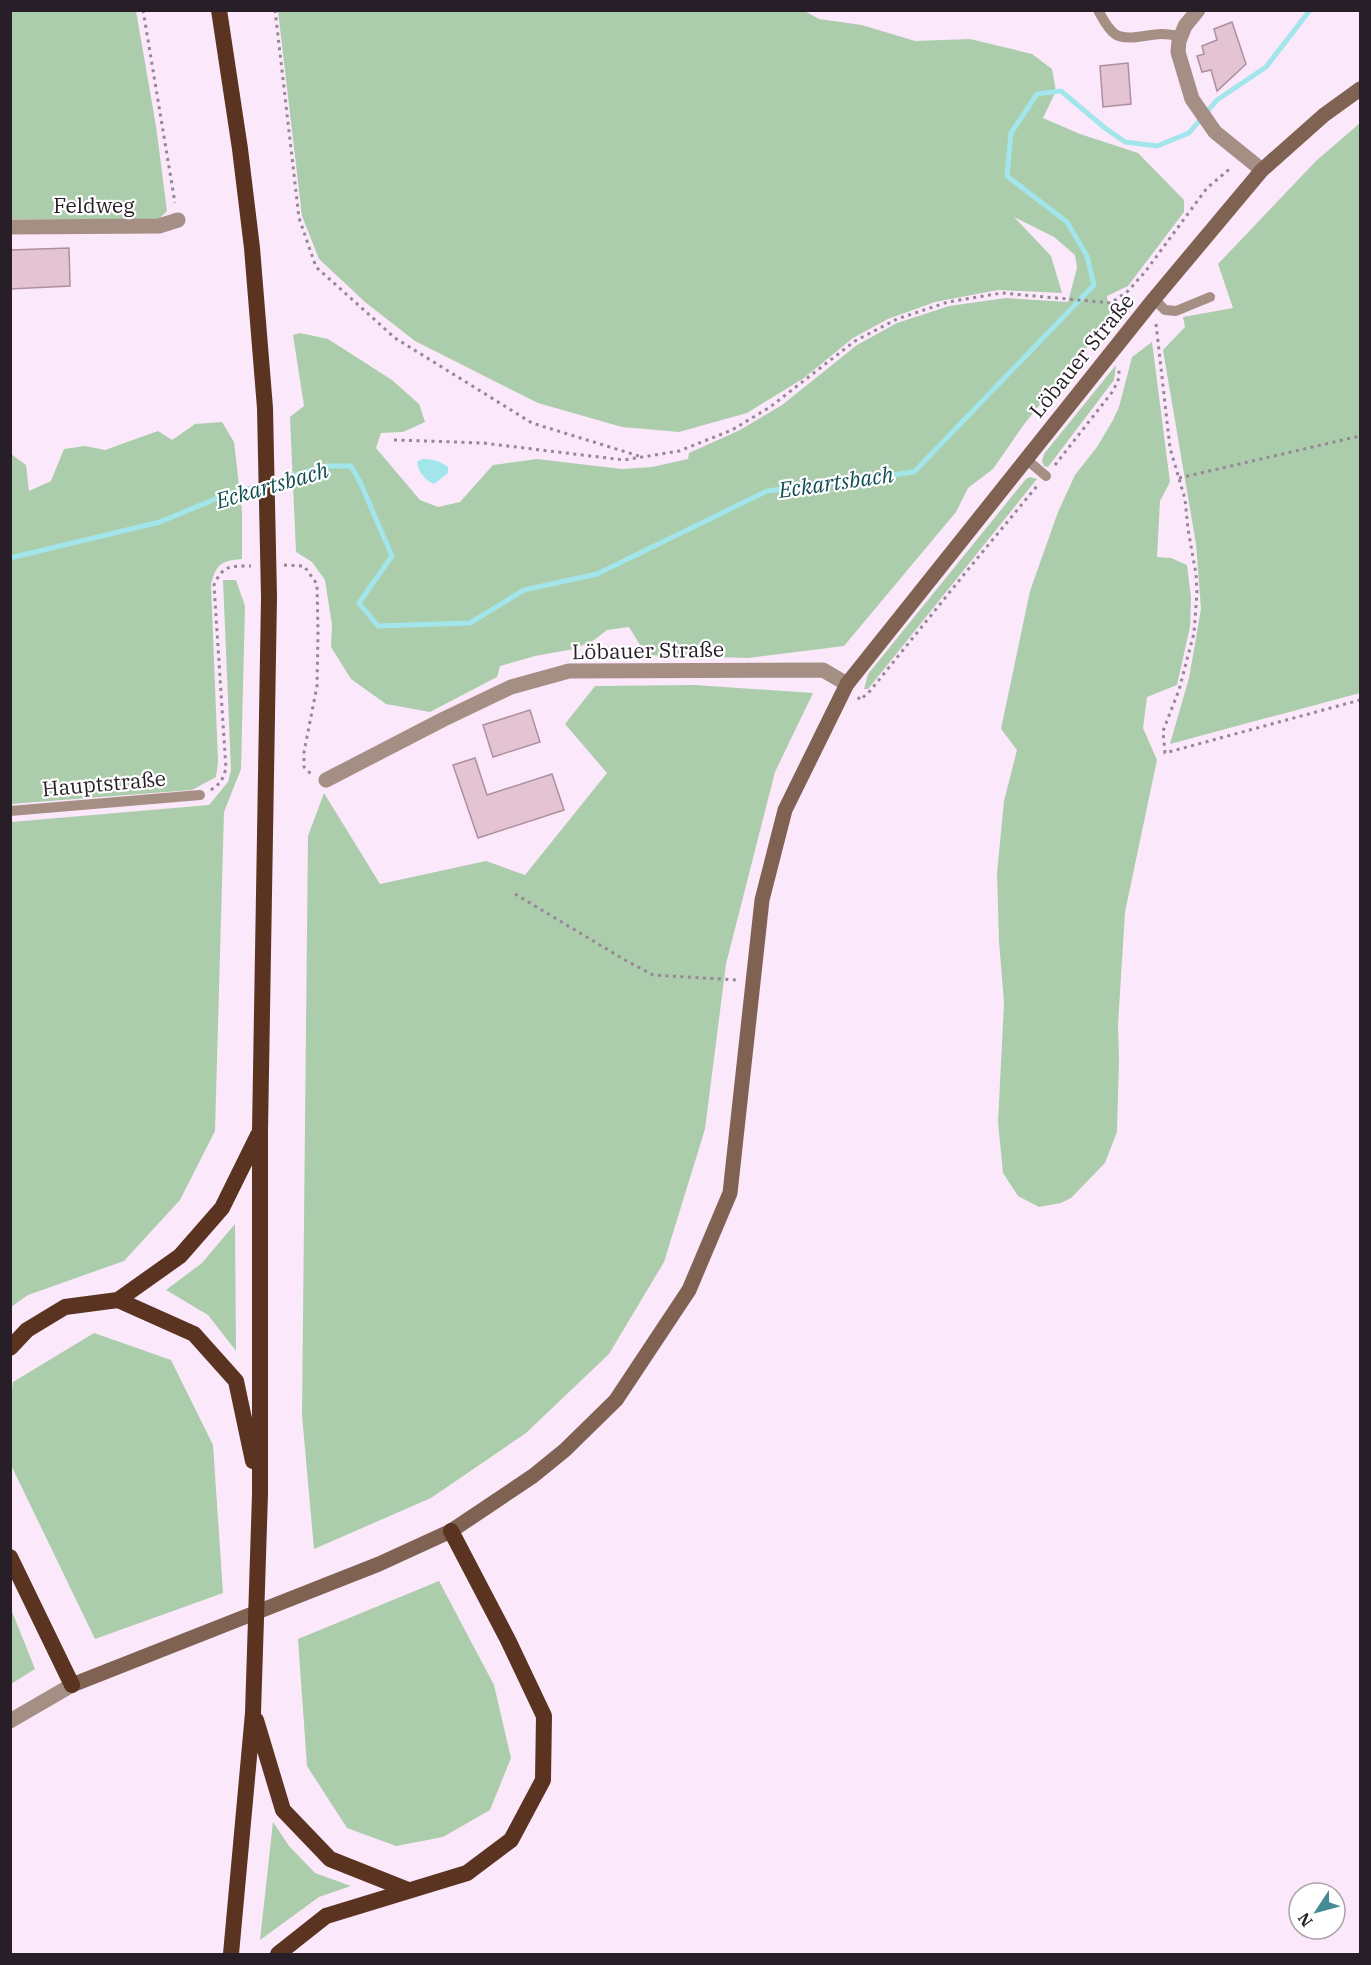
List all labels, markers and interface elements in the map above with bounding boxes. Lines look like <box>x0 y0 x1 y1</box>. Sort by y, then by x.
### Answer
street label: Feldweg <box>53 191 135 219</box>
street label: Löbauer Straße <box>1022 287 1140 423</box>
water label: Eckartsbach <box>211 455 332 515</box>
water label: Eckartsbach <box>776 459 895 504</box>
street label: Löbauer Straße <box>572 635 724 665</box>
street label: Hauptstraße <box>41 764 167 802</box>
north arrow <box>1287 1881 1347 1941</box>
text: N <box>1293 1909 1317 1931</box>

